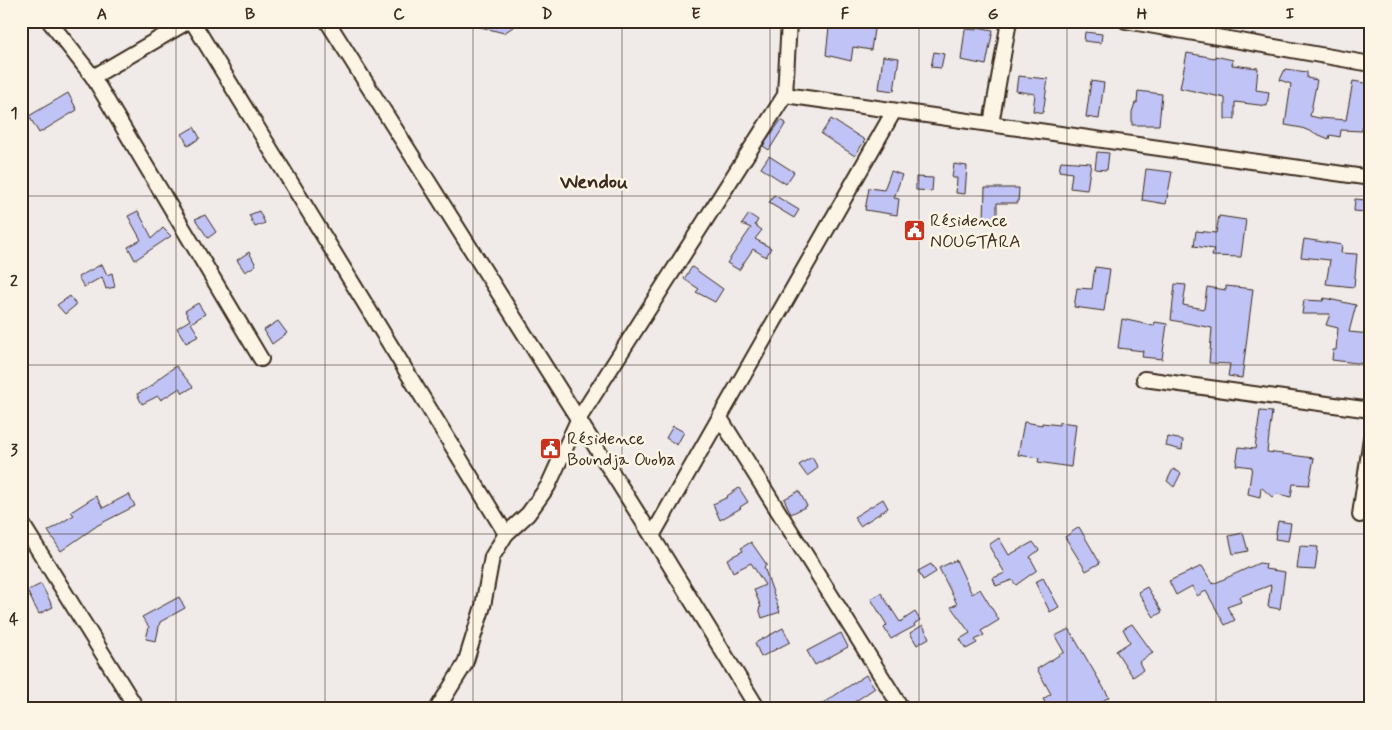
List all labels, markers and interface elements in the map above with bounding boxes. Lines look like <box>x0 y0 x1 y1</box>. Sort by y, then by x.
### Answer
text: A <box>97 4 107 25</box>
text: B <box>245 4 255 25</box>
text: C <box>393 4 405 25</box>
text: D <box>541 4 553 25</box>
text: E <box>691 4 701 25</box>
text: F <box>841 4 850 25</box>
text: G <box>988 4 999 25</box>
text: H <box>1137 4 1148 25</box>
text: I <box>1286 4 1295 25</box>
text: 1 <box>10 103 18 124</box>
district label: Wendou <box>559 169 628 196</box>
place label: Résidence NOUGTARA <box>930 209 1021 254</box>
public building icon: Résidence NOUGTARA <box>902 219 926 243</box>
text: 2 <box>10 271 18 292</box>
place label: Résidence Boundja Ouoba <box>567 427 676 472</box>
public building icon: Résidence Boundja Ouoba <box>539 437 563 461</box>
text: 3 <box>10 440 18 461</box>
text: 4 <box>9 609 19 630</box>

